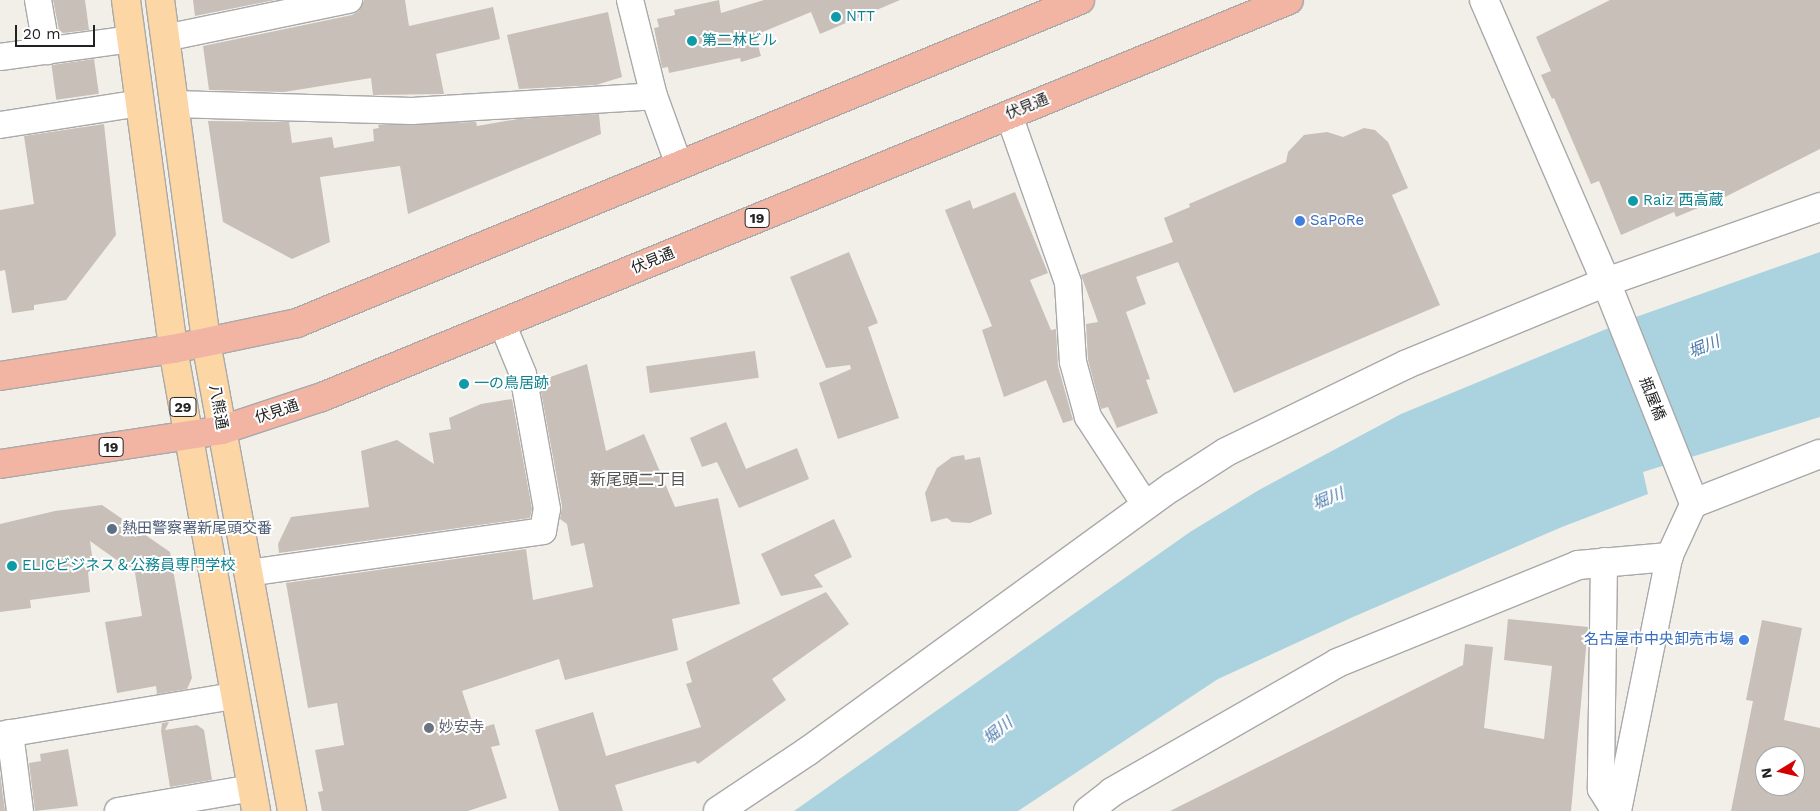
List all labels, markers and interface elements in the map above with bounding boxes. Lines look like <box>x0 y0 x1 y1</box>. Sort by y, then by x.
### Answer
place label: NTT <box>846 8 875 26</box>
marker: NTT <box>830 11 842 23</box>
scale bar <box>18 15 98 47</box>
text: 20 m <box>23 25 61 43</box>
place label: 第二林ビル <box>702 32 777 50</box>
marker: 第二林ビル <box>686 35 698 47</box>
street label: 伏見通 <box>1003 90 1051 124</box>
place label: Raiz 西高蔵 <box>1643 192 1724 210</box>
marker: Raiz 西高蔵 <box>1627 195 1639 207</box>
road number: 19 <box>744 207 770 230</box>
place label: SaPoRe <box>1310 212 1364 230</box>
marker: SaPoRe <box>1294 215 1306 227</box>
street label: 伏見通 <box>629 244 677 278</box>
water label: 堀川 <box>1686 332 1722 362</box>
place label: 一の鳥居跡 <box>474 375 549 393</box>
street label: 瓶屋橋 <box>1635 375 1669 423</box>
marker: 一の鳥居跡 <box>458 378 470 390</box>
street label: 八熊通 <box>205 383 231 431</box>
road number: 29 <box>169 396 197 418</box>
street label: 伏見通 <box>253 396 301 428</box>
road number: 19 <box>98 436 124 458</box>
district label: 新尾頭二丁目 <box>590 470 686 490</box>
water label: 堀川 <box>1310 484 1346 514</box>
place label: 熱田警察署新尾頭交番 <box>122 520 272 538</box>
marker: 熱田警察署新尾頭交番 <box>106 523 118 535</box>
place label: ELICビジネス＆公務員専門学校 <box>22 557 235 575</box>
marker: ELICビジネス＆公務員専門学校 <box>6 560 18 572</box>
place label: 名古屋市中央卸売市場 <box>1584 631 1734 649</box>
marker: 名古屋市中央卸売市場 <box>1738 634 1750 646</box>
water label: 堀川 <box>980 713 1016 749</box>
place label: 妙安寺 <box>439 719 484 737</box>
marker: 妙安寺 <box>423 722 435 734</box>
north arrow <box>1755 746 1805 796</box>
text: N <box>1757 767 1775 780</box>

